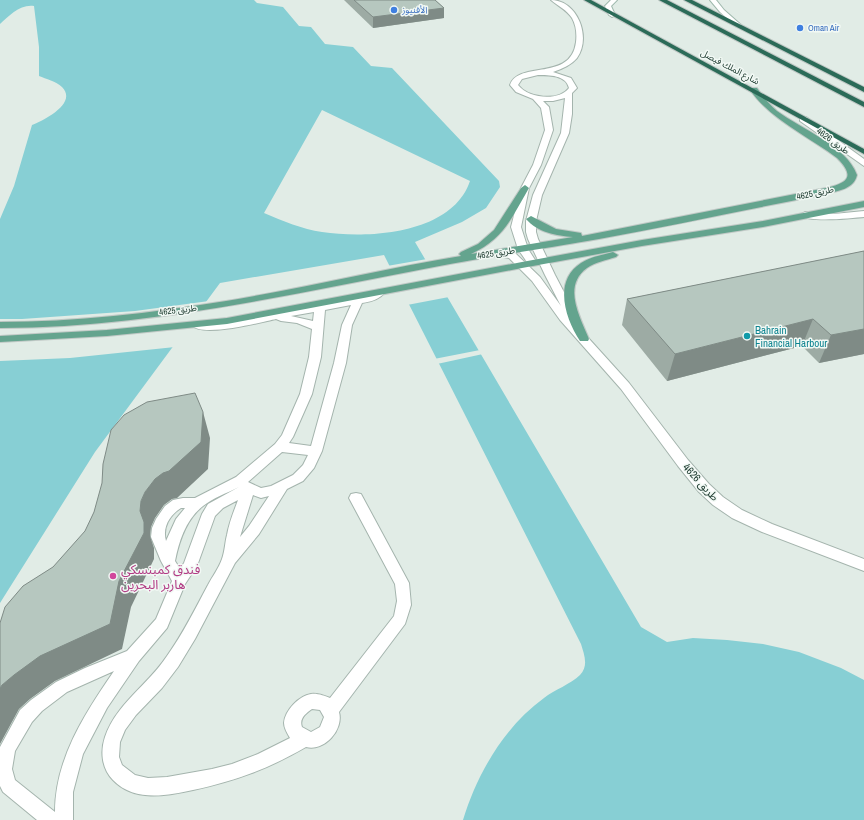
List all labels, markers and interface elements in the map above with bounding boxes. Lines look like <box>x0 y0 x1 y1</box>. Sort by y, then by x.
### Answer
place label: الأفنيوز <box>401 4 427 16</box>
marker: الأفنيوز <box>389 5 399 15</box>
place label: Oman Air <box>808 22 840 34</box>
marker: Oman Air <box>795 23 805 33</box>
street label: شارع الملك فيصل <box>698 46 761 88</box>
street label: طريق 4626 <box>814 125 852 157</box>
street label: طريق 4625 <box>795 183 835 203</box>
street label: طريق 4625 <box>476 244 516 262</box>
street label: طريق 4625 <box>158 302 198 318</box>
place label: Bahrain Financial Harbour <box>755 323 827 350</box>
marker: Bahrain Financial Harbour <box>742 331 752 341</box>
street label: طريق 4626 <box>680 460 722 504</box>
place label: فندق كمبنسكي هاربر البحرين <box>121 561 200 593</box>
marker: فندق كمبنسكي هاربر البحرين <box>108 571 118 581</box>

